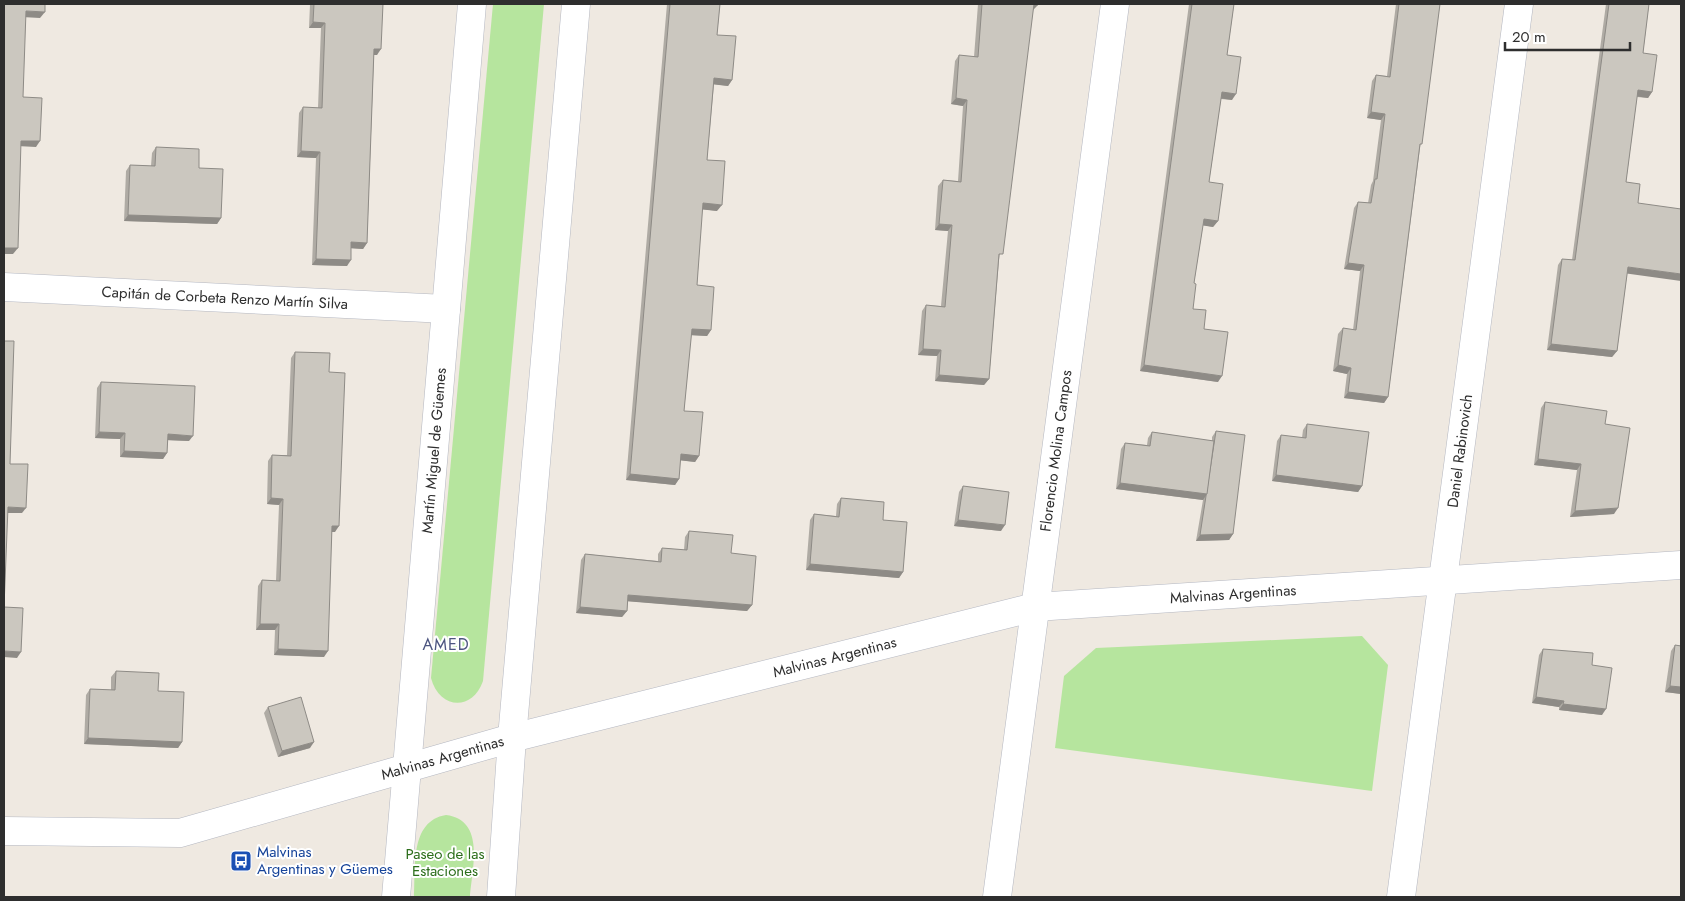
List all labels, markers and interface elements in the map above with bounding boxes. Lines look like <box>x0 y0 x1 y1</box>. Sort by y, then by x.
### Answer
scale bar <box>1505 20 1630 52</box>
text: 20 m <box>1512 26 1546 48</box>
street label: Capitán de Corbeta Renzo Martín Silva <box>101 281 348 315</box>
street label: Martín Miguel de Güemes <box>416 367 452 534</box>
street label: Florencio Molina Campos <box>1034 369 1078 533</box>
street label: Daniel Rabinovich <box>1442 393 1478 509</box>
street label: Malvinas Argentinas <box>1169 579 1297 609</box>
street label: Malvinas Argentinas <box>771 631 899 683</box>
district label: AMED <box>422 633 470 656</box>
street label: Malvinas Argentinas <box>379 730 506 786</box>
place label: Malvinas Argentinas y Güemes <box>257 841 393 880</box>
park label: Paseo de las Estaciones <box>406 843 484 882</box>
bus stop icon: Malvinas Argentinas y Güemes <box>229 849 253 873</box>

